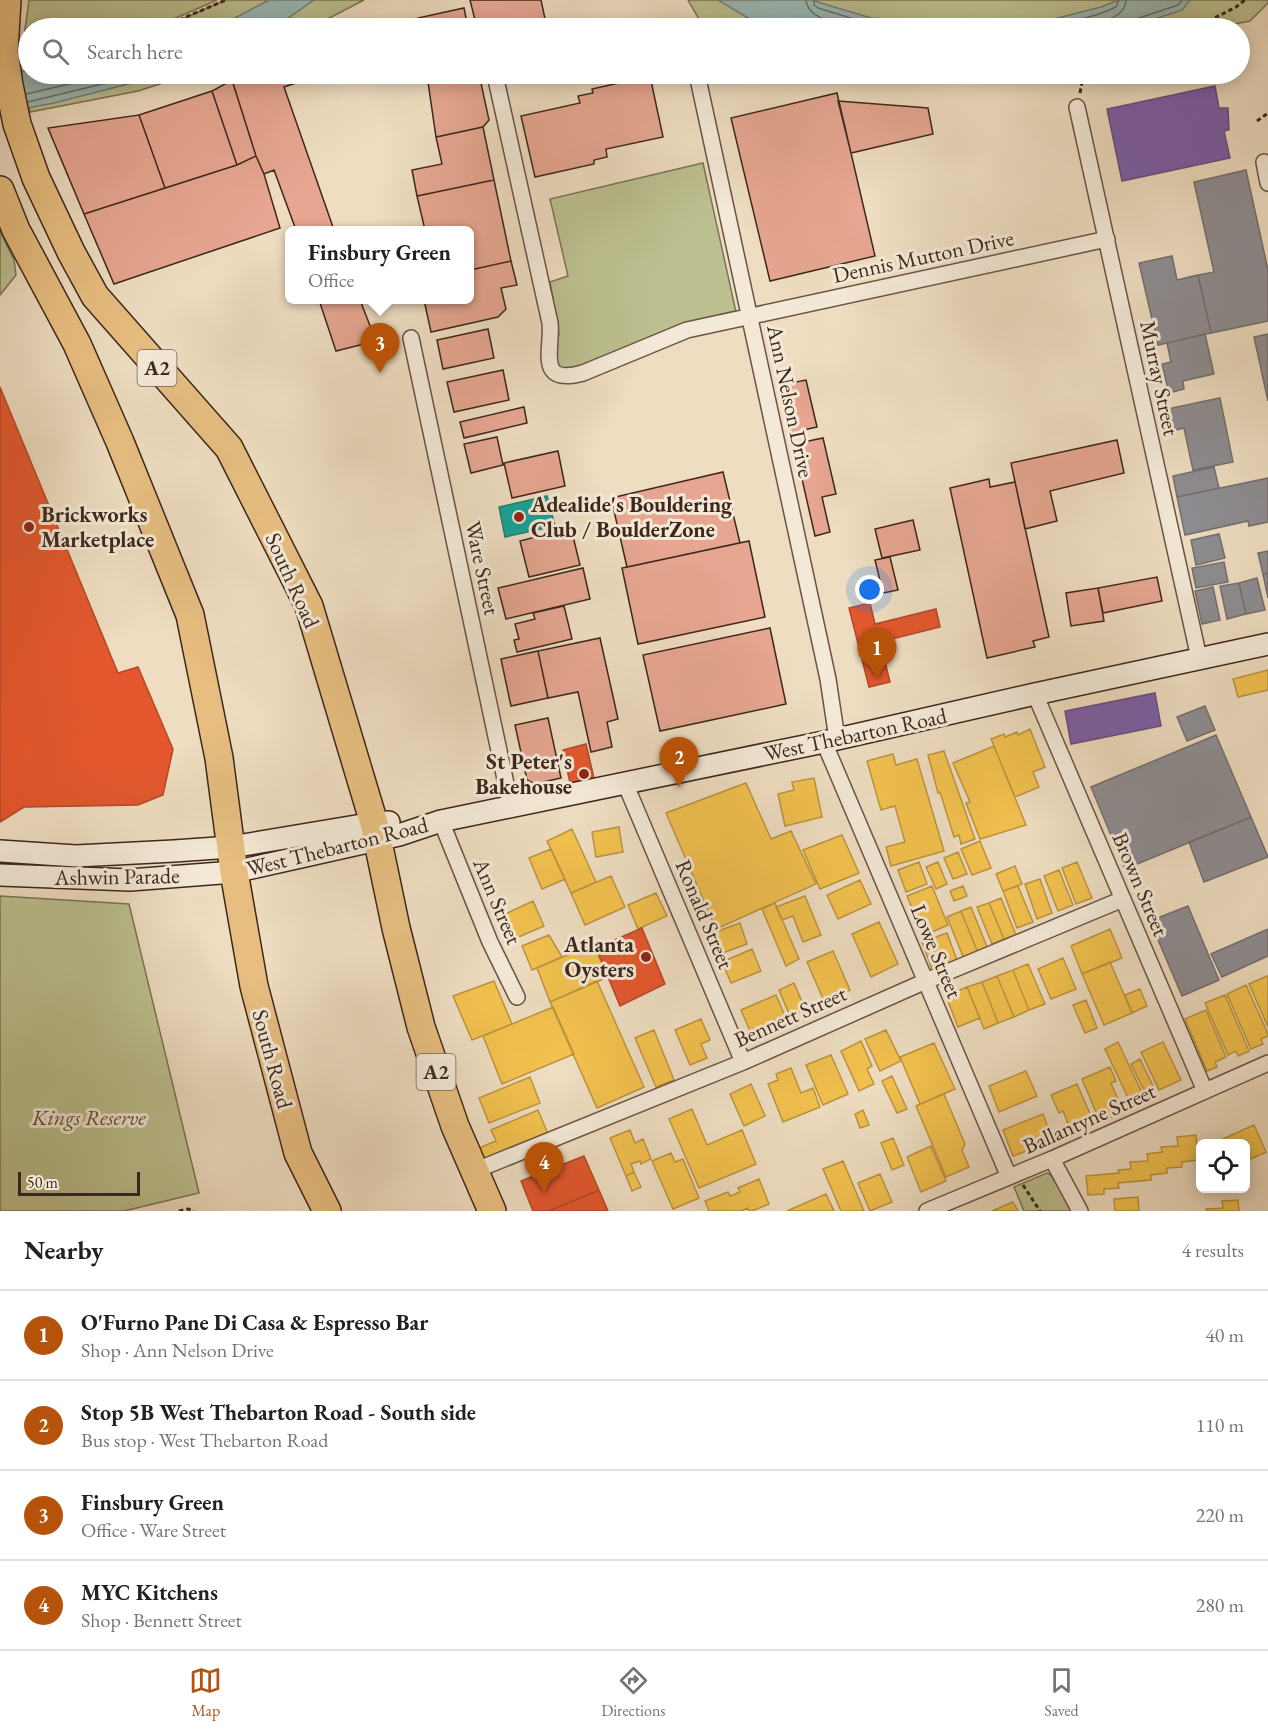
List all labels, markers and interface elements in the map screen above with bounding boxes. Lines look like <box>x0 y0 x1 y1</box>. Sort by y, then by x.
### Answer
search box <box>18 18 1250 84</box>
icon: search <box>39 35 72 68</box>
text: Search here <box>87 37 182 66</box>
street label: Dennis Mutton Drive <box>830 223 1017 290</box>
popup <box>285 226 474 304</box>
text: Finsbury Green <box>308 238 451 267</box>
text: Office <box>308 267 354 293</box>
street label: Murray Street <box>1133 318 1186 438</box>
street label: Ann Nelson Drive <box>760 321 821 480</box>
pin: 3 <box>360 324 400 373</box>
road number: A2 <box>138 350 176 386</box>
place label: Adealide's Bouldering Club / BoulderZone <box>530 490 733 544</box>
place label: Brickworks Marketplace <box>41 500 154 554</box>
marker: Adealide's Bouldering Club / BoulderZone <box>512 510 526 524</box>
street label: Ware Street <box>458 518 507 618</box>
marker: Brickworks Marketplace <box>22 520 36 534</box>
street label: South Road <box>259 528 327 633</box>
your location <box>855 575 884 604</box>
pin: 1 <box>858 628 896 678</box>
street label: West Thebarton Road <box>761 701 950 768</box>
pin: 2 <box>660 738 698 787</box>
place label: St Peter's Bakehouse <box>475 747 572 801</box>
marker: St Peter's Bakehouse <box>577 767 591 781</box>
street label: West Thebarton Road <box>243 810 432 883</box>
street label: Brown Street <box>1106 828 1175 941</box>
street label: Ann Street <box>466 853 529 949</box>
street label: Ronald Street <box>669 855 741 973</box>
street label: Ashwin Parade <box>53 861 180 892</box>
street label: Lowe Street <box>904 900 969 1003</box>
place label: Atlanta Oysters <box>563 930 634 984</box>
marker: Atlanta Oysters <box>639 950 653 964</box>
street label: Bennett Street <box>730 979 851 1054</box>
street label: South Road <box>245 1006 300 1113</box>
road number: A2 <box>416 1054 456 1090</box>
street label: Ballantyne Street <box>1018 1076 1160 1161</box>
park label: Kings Reserve <box>31 1103 146 1132</box>
map controls <box>1196 1139 1250 1193</box>
button: locate <box>1196 1139 1250 1193</box>
pin: 4 <box>524 1142 564 1192</box>
scale bar <box>18 1169 140 1196</box>
text: 50 m <box>27 1172 58 1193</box>
text: Nearby <box>24 1233 104 1267</box>
text: 4 results <box>1181 1237 1244 1263</box>
text: O'Furno Pane Di Casa & Espresso Bar <box>81 1308 428 1337</box>
text: 1 <box>38 1322 49 1348</box>
text: 40 m <box>1205 1322 1244 1348</box>
text: Shop · Ann Nelson Drive <box>81 1337 274 1363</box>
text: Stop 5B West Thebarton Road - South side <box>81 1398 476 1427</box>
text: 2 <box>38 1412 49 1438</box>
text: 110 m <box>1196 1412 1244 1438</box>
text: Bus stop · West Thebarton Road <box>81 1427 328 1453</box>
text: Finsbury Green <box>81 1488 224 1517</box>
text: 3 <box>38 1502 49 1528</box>
text: 220 m <box>1196 1502 1244 1528</box>
text: Office · Ware Street <box>81 1517 226 1543</box>
text: MYC Kitchens <box>81 1578 218 1607</box>
text: 4 <box>38 1592 49 1618</box>
text: 280 m <box>1196 1592 1244 1618</box>
text: Shop · Bennett Street <box>81 1607 242 1633</box>
tab: Map <box>189 1664 222 1721</box>
tab: Directions <box>601 1664 666 1721</box>
tab: Saved <box>1044 1664 1079 1721</box>

